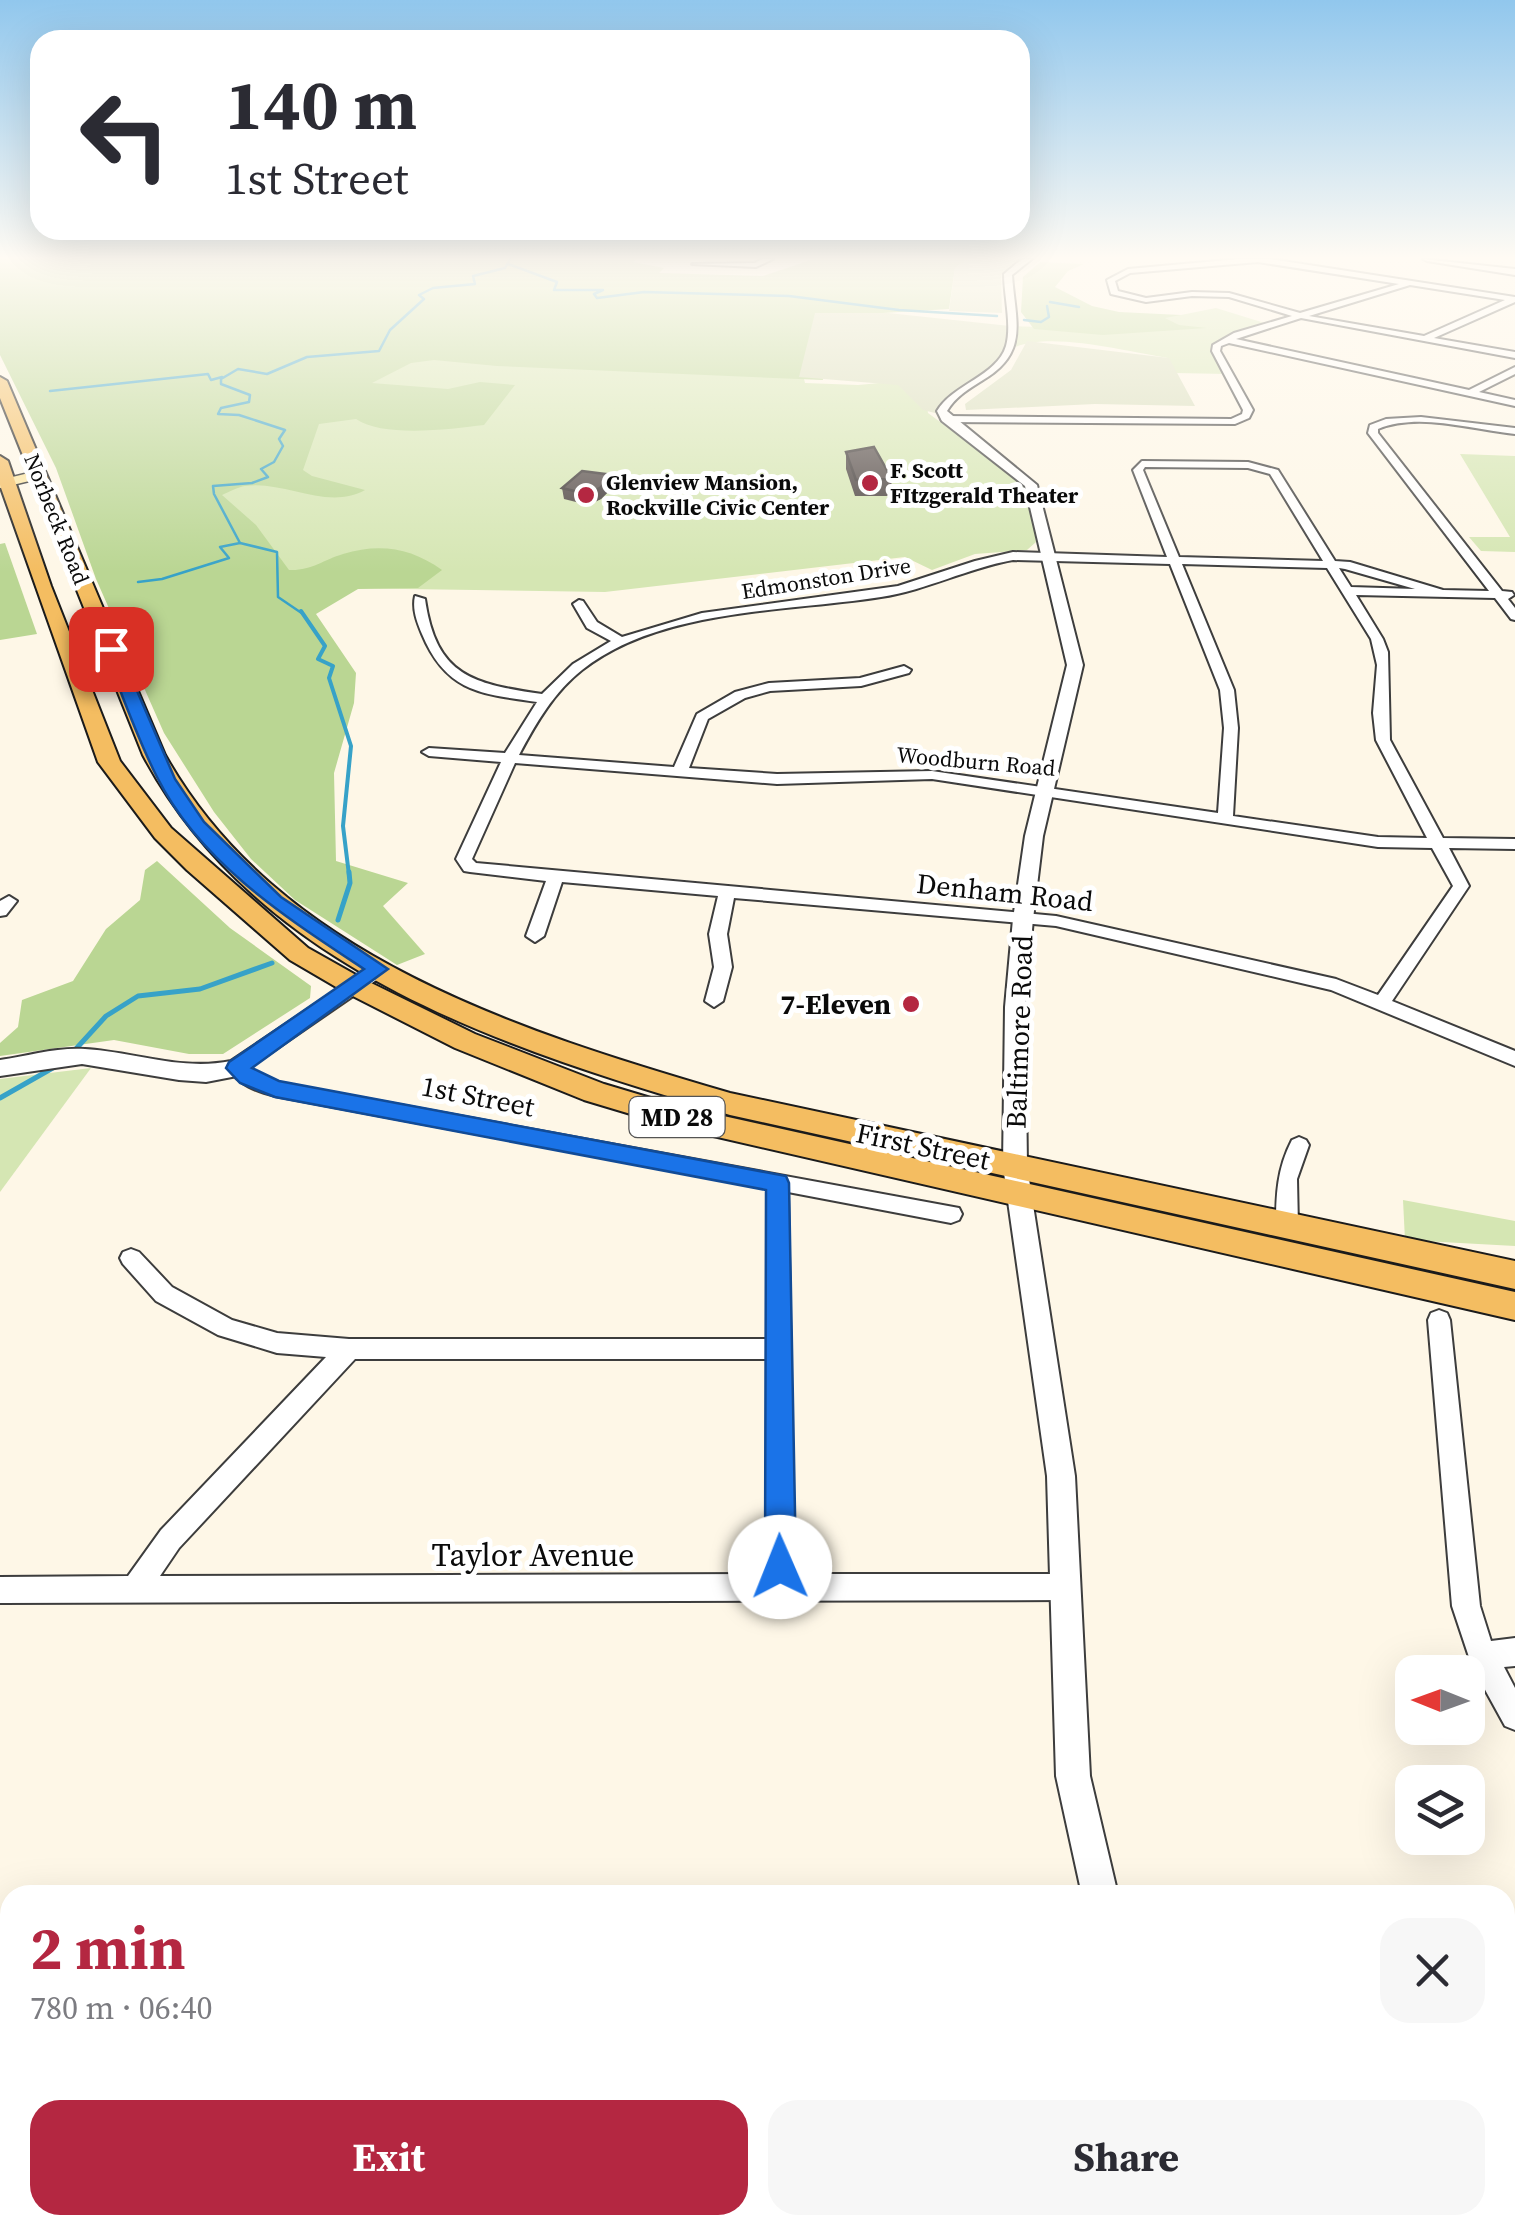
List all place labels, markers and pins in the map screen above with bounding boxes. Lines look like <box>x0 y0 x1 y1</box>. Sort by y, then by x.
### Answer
place label: F. Scott FItzgerald Theater <box>890 455 1079 510</box>
place label: Glenview Mansion, Rockville Civic Center <box>606 467 830 522</box>
marker: F. Scott FItzgerald Theater <box>859 472 881 494</box>
marker: Glenview Mansion, Rockville Civic Center <box>575 484 597 506</box>
pin <box>69 607 154 692</box>
place label: 7-Eleven <box>780 985 891 1023</box>
marker: 7-Eleven <box>900 993 922 1015</box>

